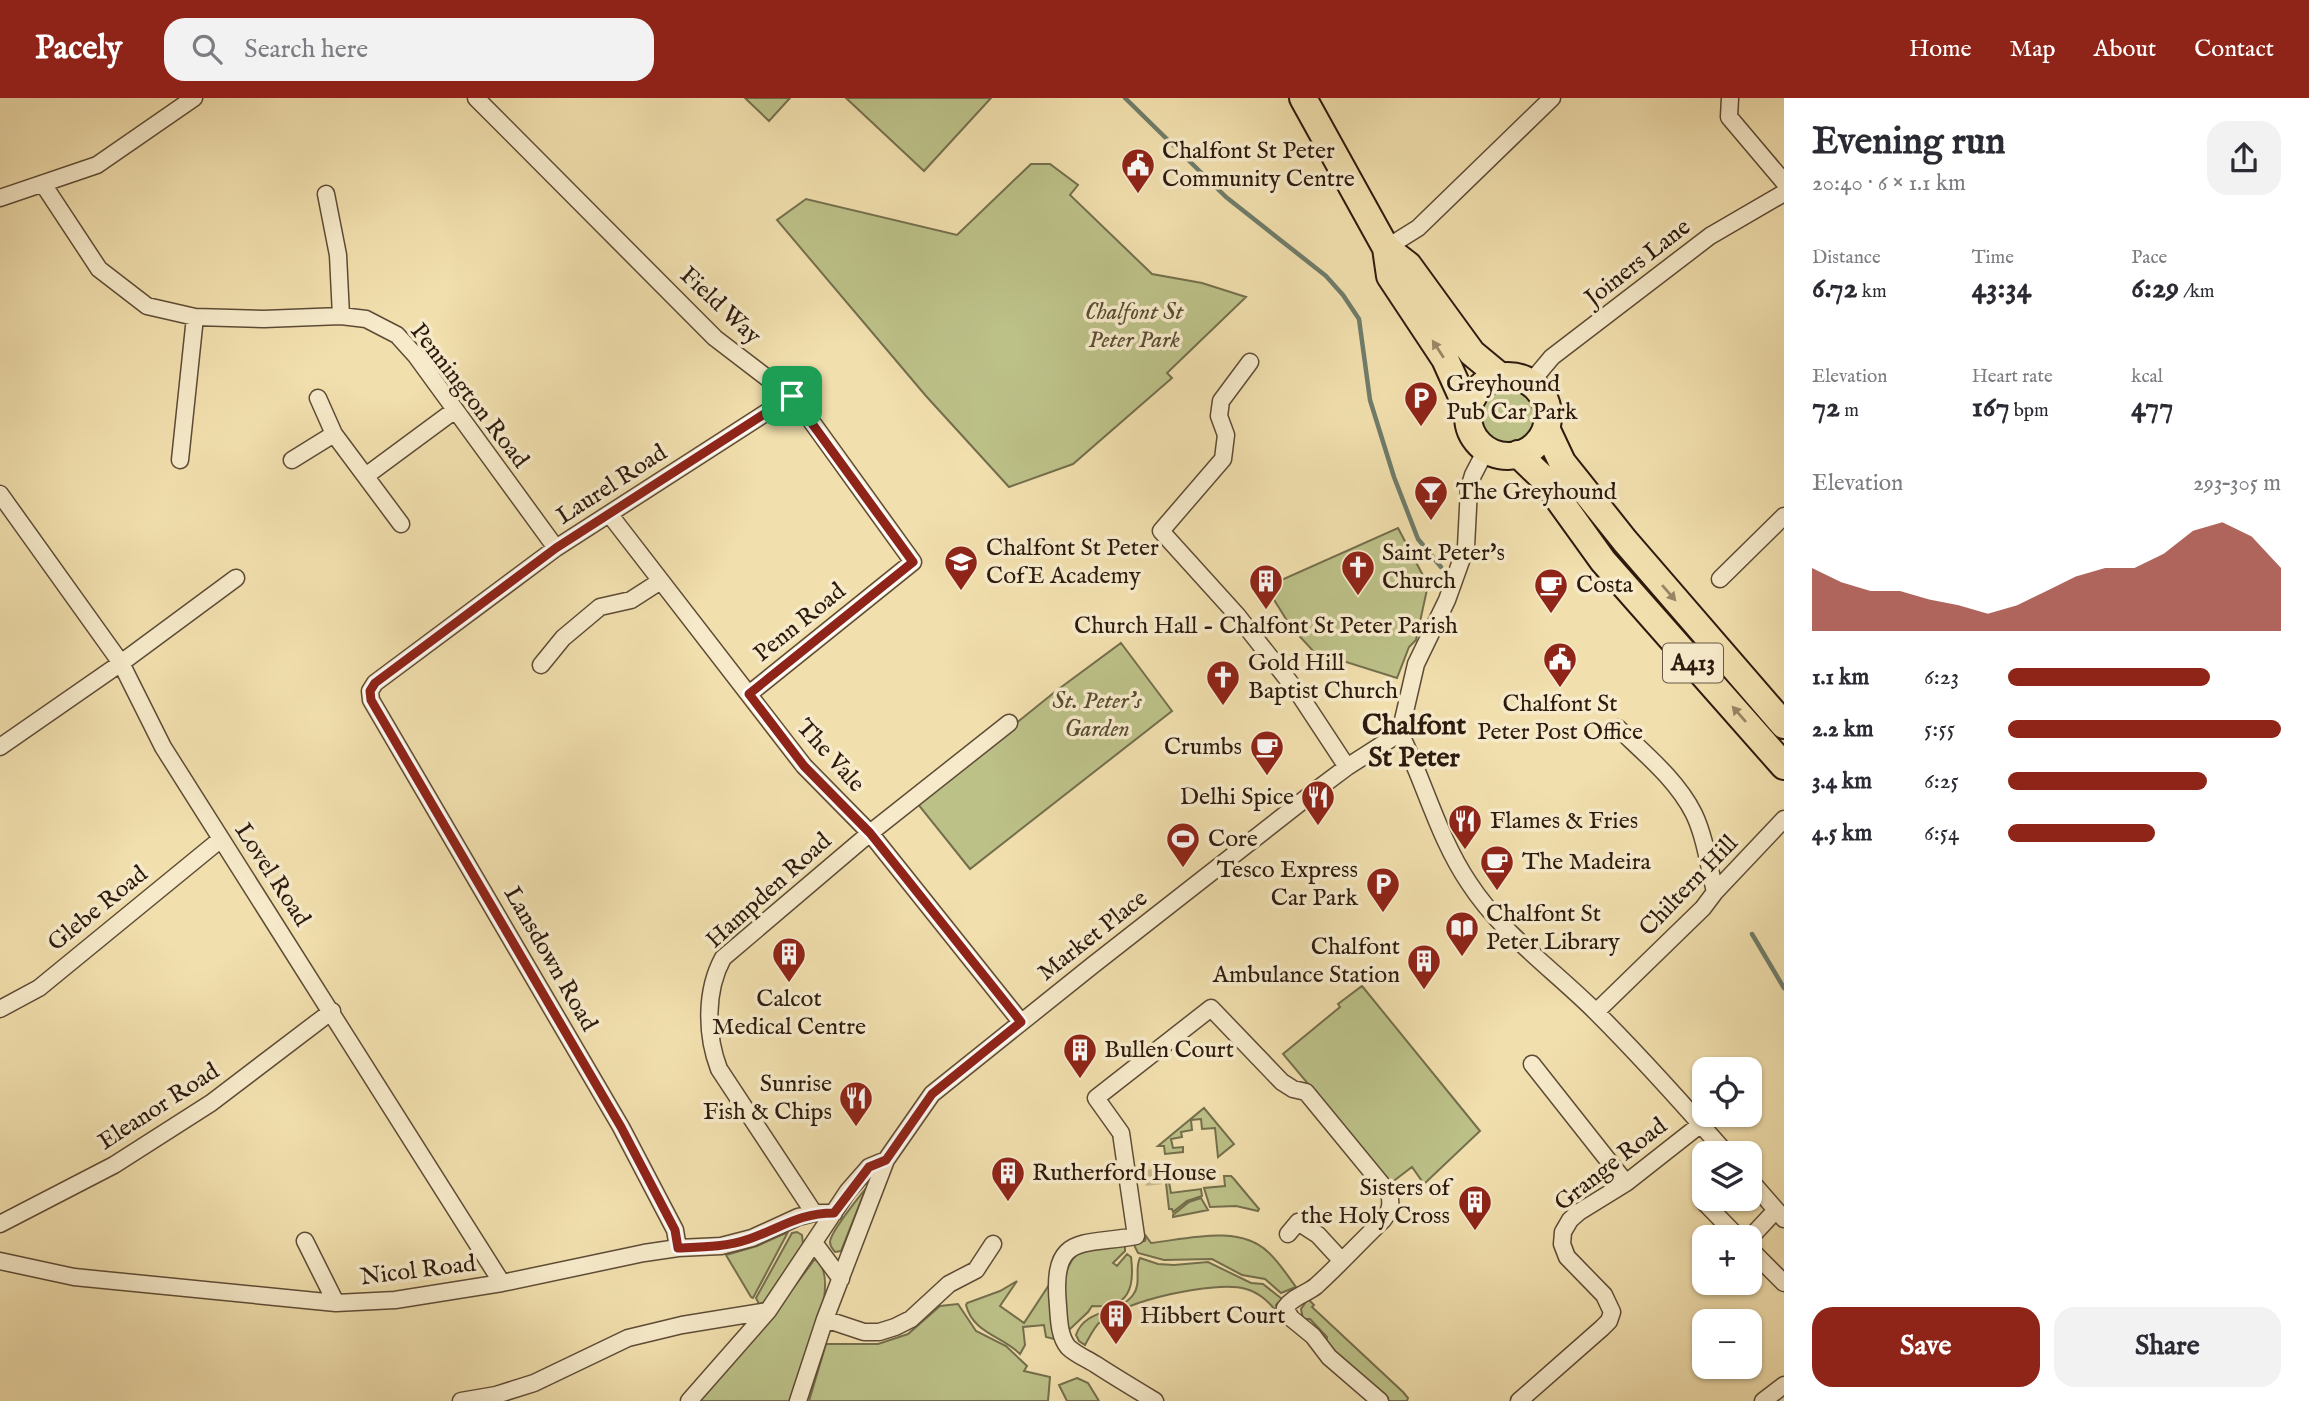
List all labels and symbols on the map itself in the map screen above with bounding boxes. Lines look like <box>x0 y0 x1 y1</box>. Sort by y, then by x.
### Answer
place label: Chalfont St Peter Community Centre <box>1162 136 1355 195</box>
public building icon: Chalfont St Peter Community Centre <box>1119 146 1157 195</box>
street label: Joiners Lane <box>1576 212 1697 316</box>
street label: Field Way <box>673 260 767 352</box>
park label: Chalfont St Peter Park <box>1085 297 1185 356</box>
street label: Pennington Road <box>403 317 535 475</box>
one-way arrow <box>1431 340 1445 358</box>
pin <box>762 366 822 426</box>
place label: Greyhound Pub Car Park <box>1446 369 1578 428</box>
parking icon: Greyhound Pub Car Park <box>1402 379 1440 428</box>
street label: Laurel Road <box>551 438 673 532</box>
bar icon: The Greyhound <box>1412 473 1450 522</box>
place label: The Greyhound <box>1456 477 1617 508</box>
place label: Chalfont St Peter CofE Academy <box>986 533 1159 592</box>
place label: Saint Peter's Church <box>1382 538 1505 597</box>
school or university icon: Chalfont St Peter CofE Academy <box>942 543 980 592</box>
church icon: Saint Peter's Church <box>1339 548 1377 597</box>
building icon: Church Hall - Chalfont St Peter Parish <box>1247 562 1285 611</box>
cafe icon: Costa <box>1532 566 1570 615</box>
place label: Costa <box>1576 570 1634 601</box>
street label: Penn Road <box>748 576 853 670</box>
one-way arrow <box>1661 584 1676 601</box>
place label: Church Hall - Chalfont St Peter Parish <box>1074 611 1458 642</box>
public building icon: Chalfont St Peter Post Office <box>1541 640 1579 689</box>
road number: A413 <box>1663 643 1723 682</box>
place label: Gold Hill Baptist Church <box>1248 648 1398 707</box>
church icon: Gold Hill Baptist Church <box>1204 658 1242 707</box>
park label: St. Peter's Garden <box>1052 686 1143 745</box>
place label: Chalfont St Peter Post Office <box>1477 689 1643 748</box>
one-way arrow <box>1732 706 1747 723</box>
district label: Chalfont St Peter <box>1362 709 1466 776</box>
street label: The Vale <box>789 713 871 799</box>
cafe icon: Crumbs <box>1248 728 1286 777</box>
place label: Crumbs <box>1164 732 1242 763</box>
restaurant icon: Delhi Spice <box>1299 778 1337 827</box>
place label: Delhi Spice <box>1180 782 1294 813</box>
restaurant icon: Flames & Fries <box>1446 802 1484 851</box>
place label: Flames & Fries <box>1490 806 1638 837</box>
street label: Lovel Road <box>227 817 317 933</box>
sports icon: Core <box>1164 820 1202 869</box>
place label: Core <box>1208 824 1258 855</box>
street label: Hampden Road <box>700 826 838 956</box>
street label: Chiltern Hill <box>1633 828 1745 943</box>
cafe icon: The Madeira <box>1478 843 1516 892</box>
place label: The Madeira <box>1522 847 1652 878</box>
place label: Tesco Express Car Park <box>1217 855 1358 914</box>
street label: Glebe Road <box>42 859 154 959</box>
parking icon: Tesco Express Car Park <box>1364 865 1402 914</box>
street label: Lansdown Road <box>496 881 604 1037</box>
street label: Market Place <box>1032 883 1154 989</box>
place label: Chalfont St Peter Library <box>1486 899 1620 958</box>
library icon: Chalfont St Peter Library <box>1443 909 1481 958</box>
place label: Chalfont Ambulance Station <box>1212 932 1400 991</box>
building icon: Calcot Medical Centre <box>770 935 808 984</box>
building icon: Chalfont Ambulance Station <box>1405 942 1443 991</box>
place label: Calcot Medical Centre <box>712 984 866 1043</box>
building icon: Bullen Court <box>1061 1031 1099 1080</box>
place label: Bullen Court <box>1104 1035 1234 1066</box>
street label: Eleanor Road <box>93 1056 226 1158</box>
place label: Sunrise Fish & Chips <box>703 1069 832 1128</box>
restaurant icon: Sunrise Fish & Chips <box>837 1079 875 1128</box>
street label: Grange Road <box>1548 1111 1674 1219</box>
building icon: Rutherford House <box>989 1154 1027 1203</box>
place label: Rutherford House <box>1032 1158 1217 1189</box>
place label: Sisters of the Holy Cross <box>1301 1173 1454 1232</box>
building icon: Sisters of the Holy Cross <box>1456 1183 1494 1232</box>
street label: Nicol Road <box>358 1249 478 1293</box>
building icon: Hibbert Court <box>1097 1297 1135 1346</box>
place label: Hibbert Court <box>1140 1301 1285 1332</box>

